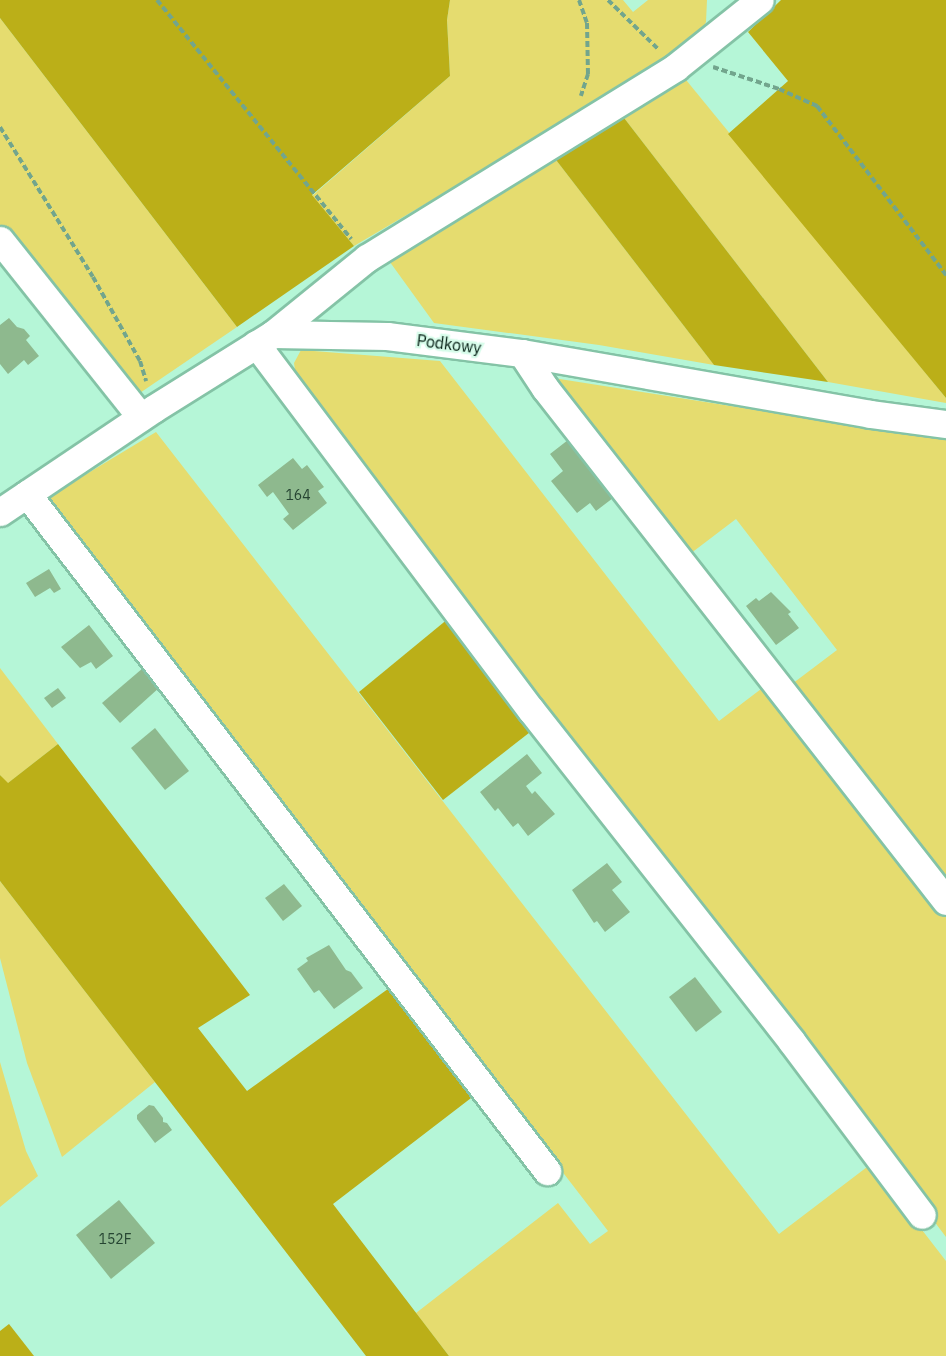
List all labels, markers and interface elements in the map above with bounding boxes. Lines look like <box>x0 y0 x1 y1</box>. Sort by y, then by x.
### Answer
street label: Podkowy <box>416 331 482 357</box>
house number: 164 <box>285 487 311 503</box>
house number: 152F <box>98 1231 132 1247</box>

